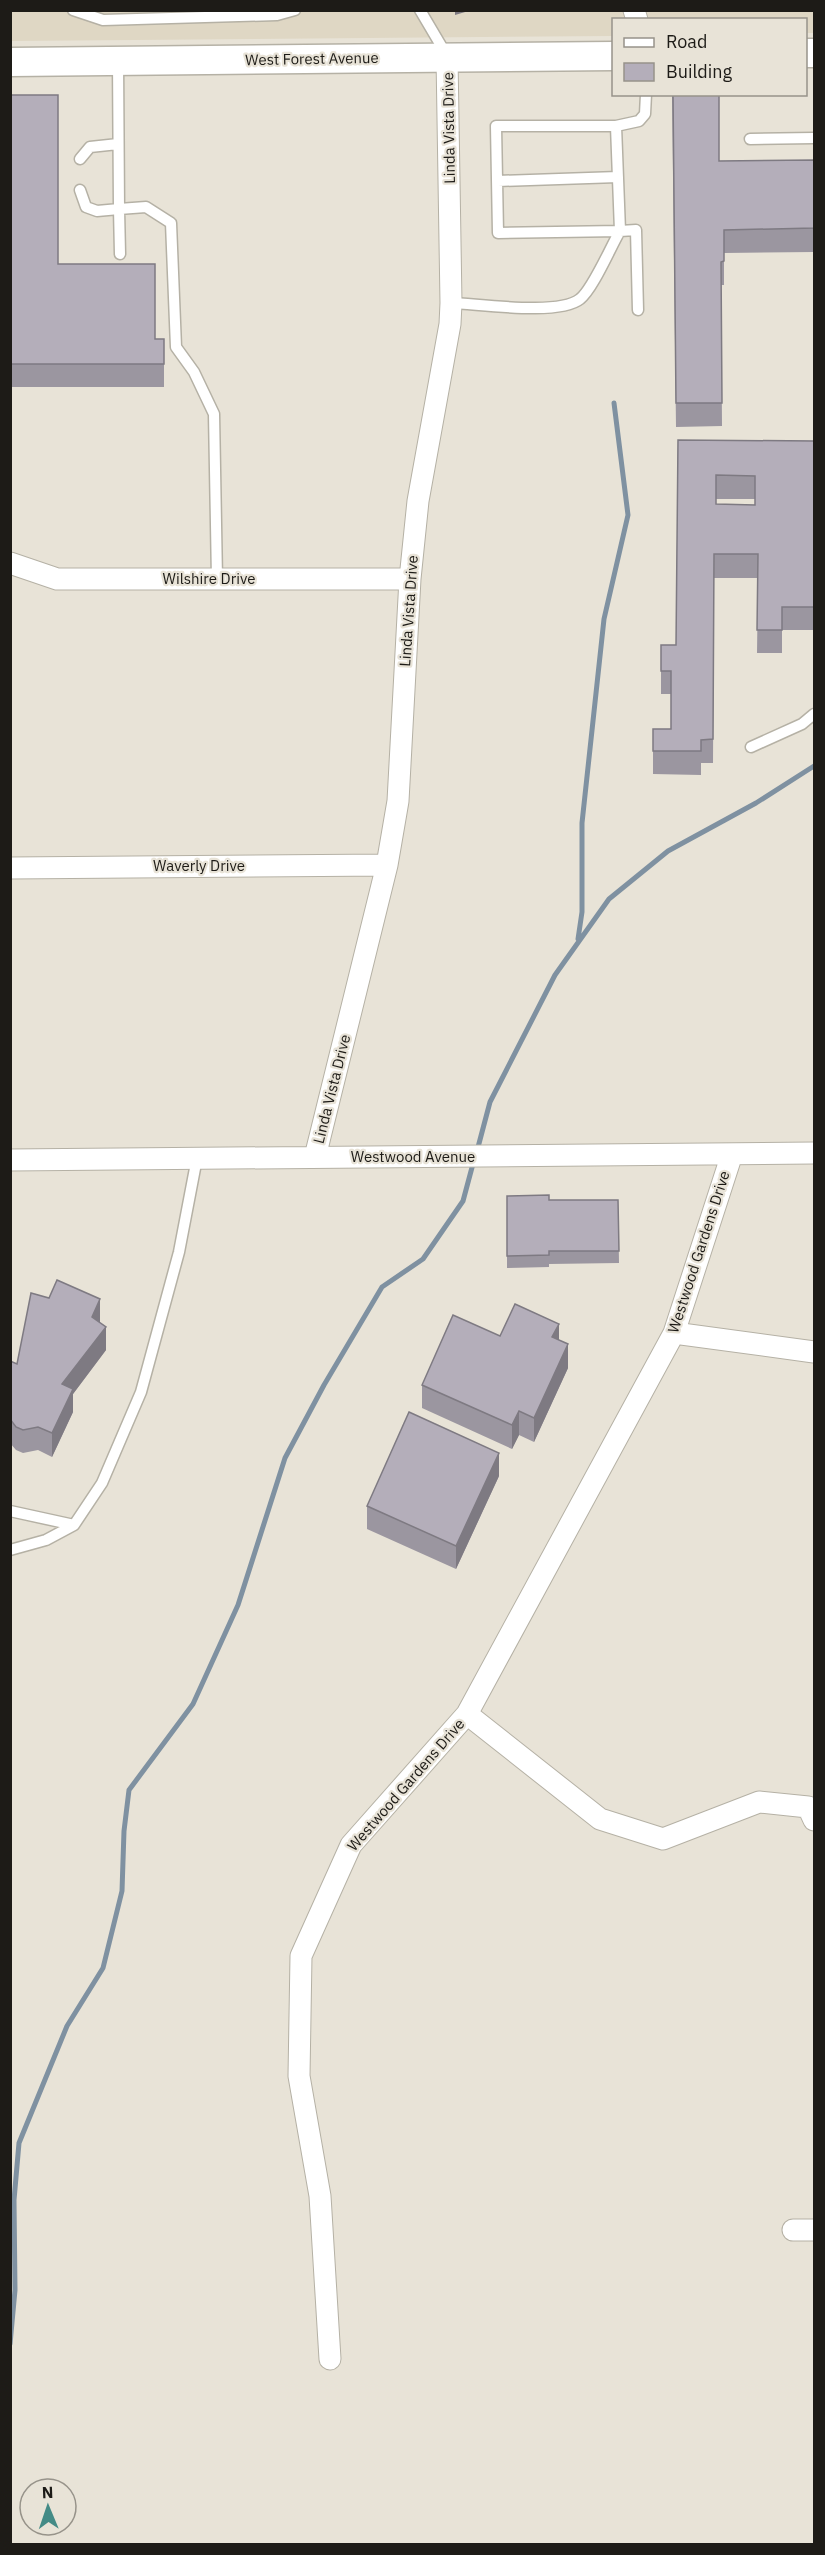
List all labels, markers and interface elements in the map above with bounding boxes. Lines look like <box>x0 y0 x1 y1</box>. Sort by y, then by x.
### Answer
legend <box>612 18 807 96</box>
text: Road <box>666 30 707 53</box>
street label: West Forest Avenue <box>245 48 379 69</box>
text: Building <box>666 60 733 83</box>
street label: Linda Vista Drive <box>438 72 459 184</box>
street label: Linda Vista Drive <box>395 555 422 667</box>
street label: Wilshire Drive <box>163 569 255 588</box>
street label: Waverly Drive <box>153 856 245 875</box>
street label: Linda Vista Drive <box>309 1032 354 1145</box>
street label: Westwood Avenue <box>351 1147 475 1166</box>
street label: Westwood Gardens Drive <box>663 1168 734 1335</box>
street label: Westwood Gardens Drive <box>343 1715 468 1855</box>
north arrow <box>18 2477 78 2537</box>
text: N <box>41 2482 54 2502</box>

